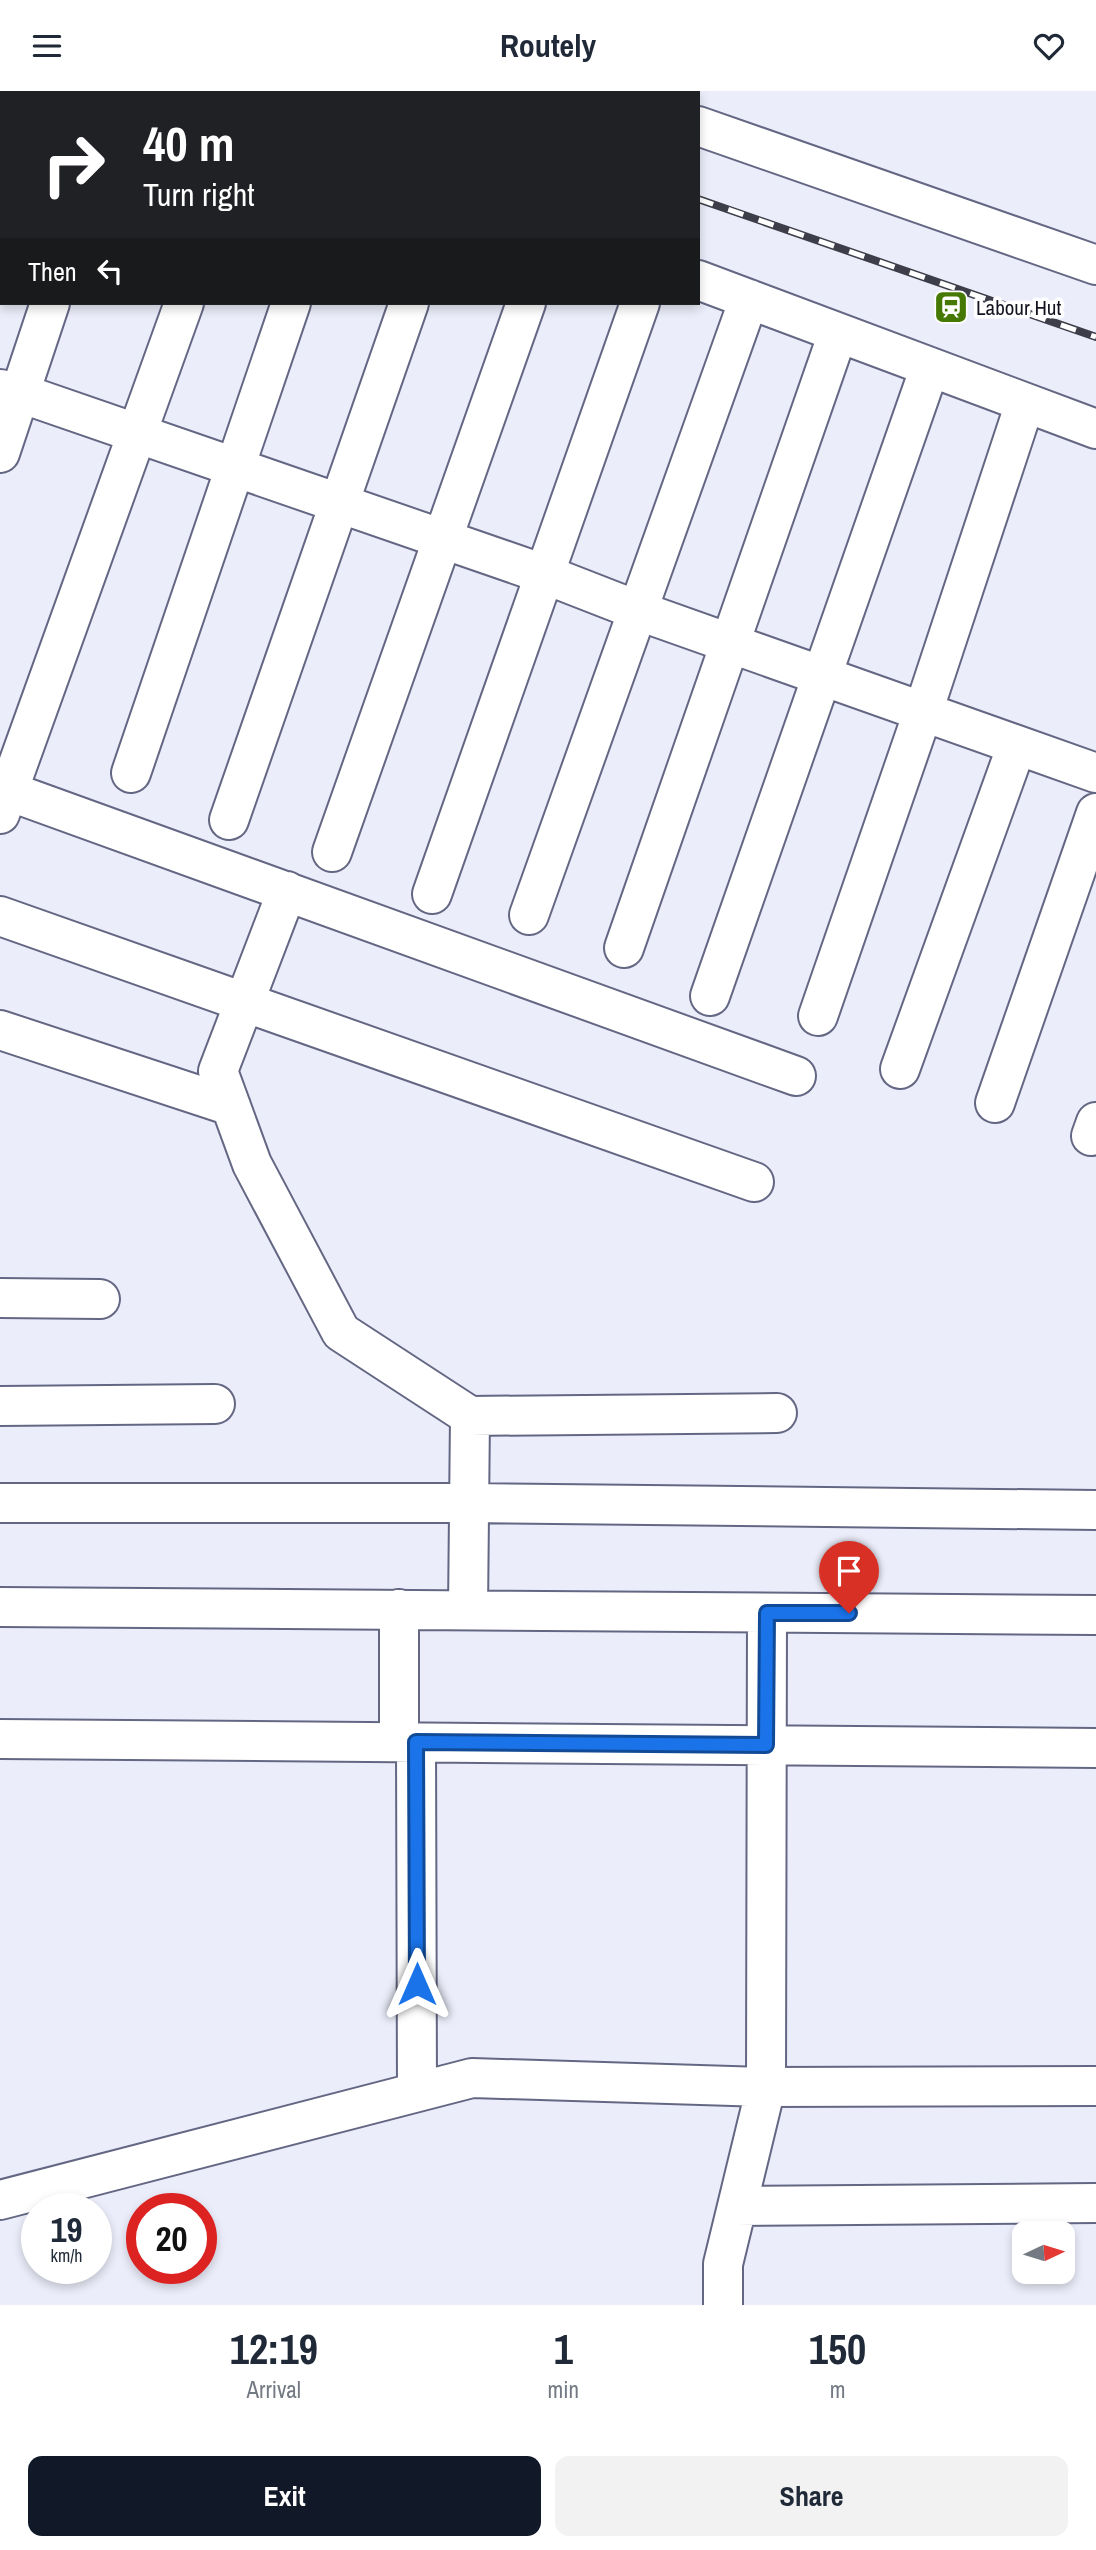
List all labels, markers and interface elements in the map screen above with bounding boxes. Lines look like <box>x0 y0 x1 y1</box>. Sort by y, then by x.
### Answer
text: Routely <box>500 24 596 67</box>
icon: menu <box>28 27 66 65</box>
icon: heart <box>1030 27 1068 65</box>
text: 40 m <box>143 110 235 176</box>
icon: right <box>28 119 119 210</box>
text: Turn right <box>143 173 255 216</box>
icon: left <box>91 252 129 290</box>
text: Then <box>28 254 77 289</box>
station icon: Labour Hut <box>932 288 970 326</box>
place label: Labour Hut <box>976 293 1061 322</box>
pin <box>819 1541 879 1613</box>
icon: arrive <box>830 1552 868 1590</box>
position arrow <box>380 1947 454 2021</box>
speed limit sign: 20 <box>126 2193 217 2284</box>
text: 19 <box>51 2206 82 2253</box>
north arrow <box>1012 2221 1074 2284</box>
map controls <box>1012 2221 1075 2284</box>
text: km/h <box>51 2243 83 2268</box>
text: 12:19 <box>230 2321 318 2377</box>
text: 1 <box>554 2321 573 2377</box>
text: 150 <box>809 2321 866 2377</box>
text: Arrival <box>247 2374 301 2405</box>
text: min <box>548 2374 579 2405</box>
text: m <box>830 2374 845 2405</box>
button: Exit <box>28 2456 541 2536</box>
button: Share <box>555 2456 1068 2536</box>

